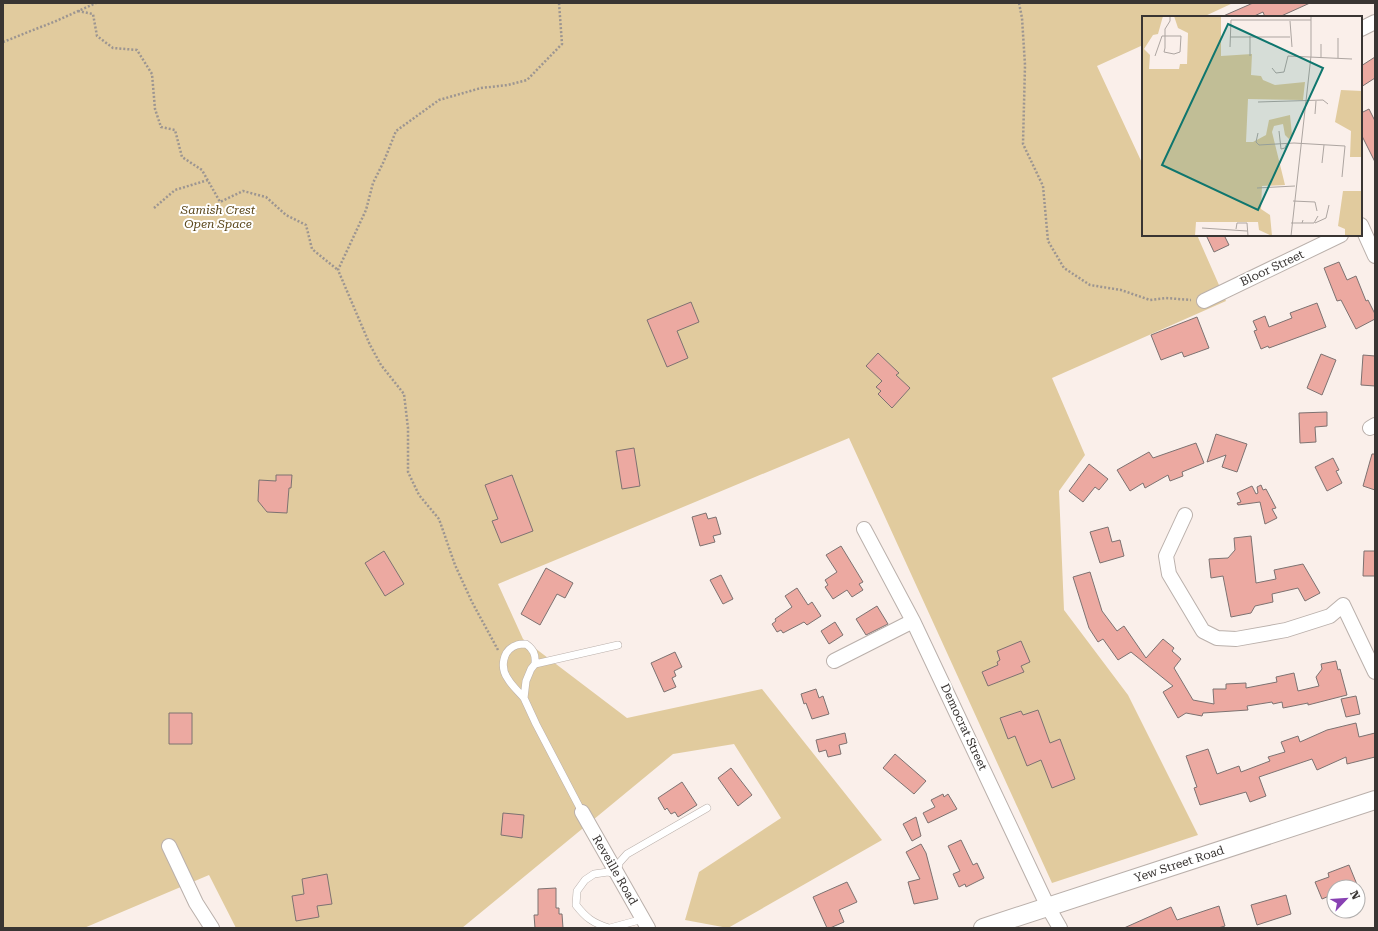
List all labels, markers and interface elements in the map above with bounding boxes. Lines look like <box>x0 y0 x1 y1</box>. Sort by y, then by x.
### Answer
inset map <box>1142 16 1362 236</box>
park label: Samish Crest Open Space <box>180 203 256 231</box>
street label: Bloor Street <box>1238 247 1307 289</box>
street label: Democrat Street <box>938 681 990 773</box>
street label: Reveille Road <box>589 833 641 908</box>
street label: Yew Street Road <box>1132 843 1226 885</box>
north arrow <box>1326 879 1366 919</box>
text: N <box>1347 888 1363 902</box>

